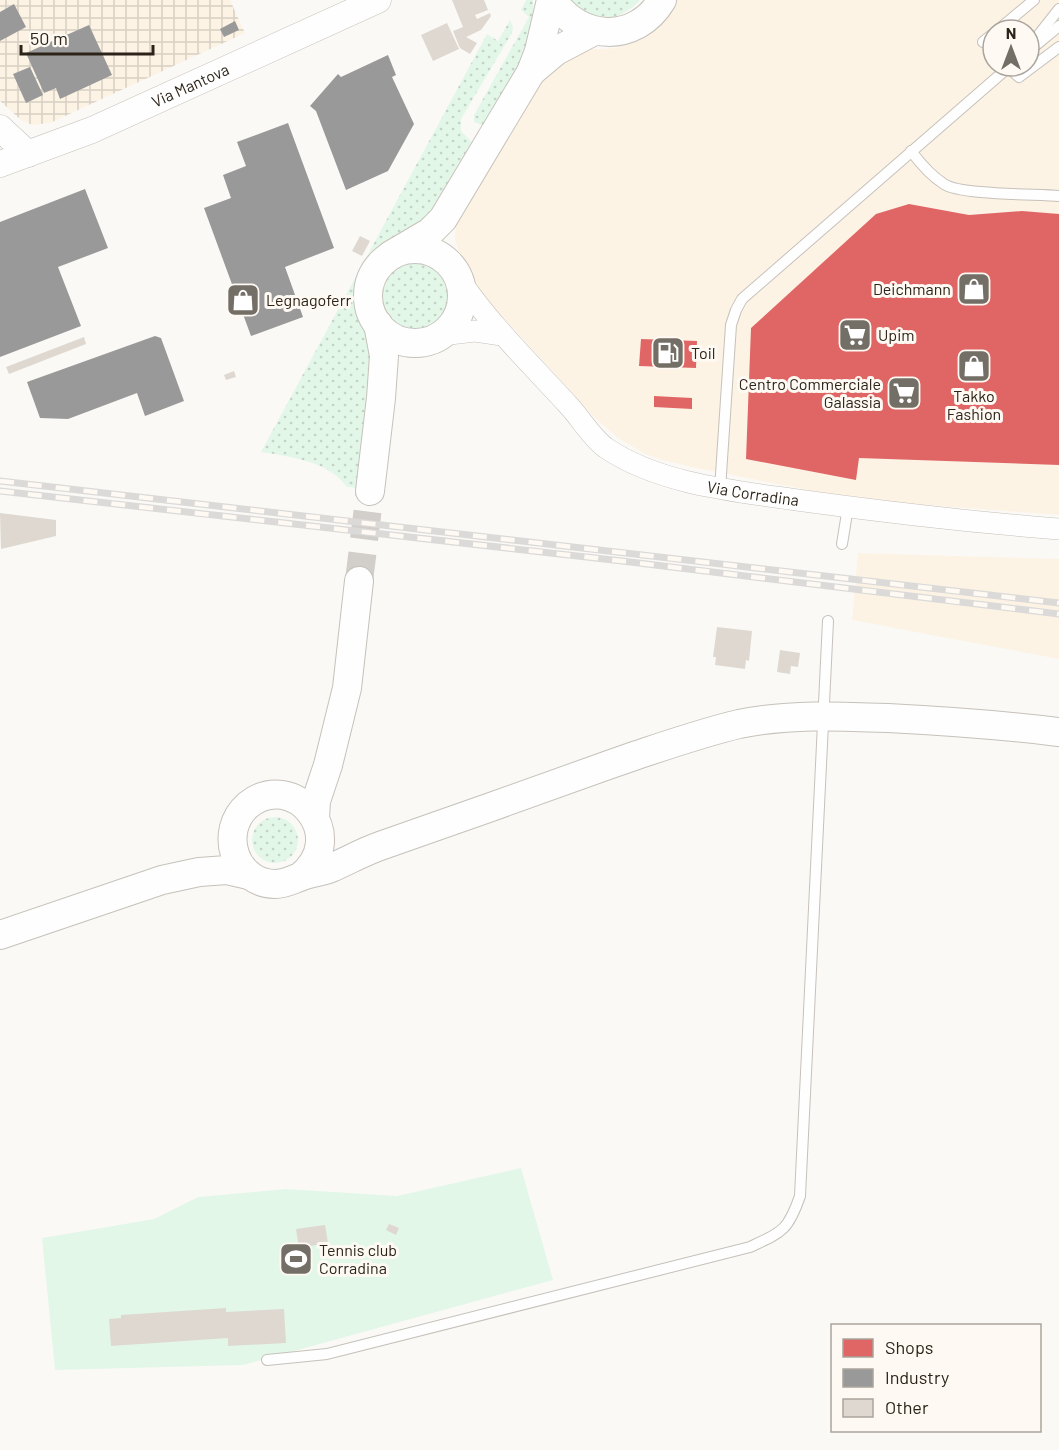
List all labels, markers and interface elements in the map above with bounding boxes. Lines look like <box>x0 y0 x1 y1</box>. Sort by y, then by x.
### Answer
scale bar <box>21 18 153 56</box>
north arrow <box>981 18 1041 78</box>
text: N <box>1006 23 1016 42</box>
text: 50 m <box>30 27 68 49</box>
street label: Via Mantova <box>148 59 232 111</box>
shop icon: Deichmann <box>956 271 992 307</box>
place label: Deichmann <box>873 279 951 298</box>
shop icon: Legnagoferr <box>225 282 261 318</box>
place label: Legnagoferr <box>266 290 351 309</box>
supermarket icon: Upim <box>837 317 873 353</box>
place label: Upim <box>878 325 915 344</box>
fuel station icon: Toil <box>650 335 686 371</box>
place label: Toil <box>691 343 715 362</box>
shop icon: Takko Fashion <box>956 348 992 384</box>
place label: Centro Commerciale Galassia <box>739 374 881 411</box>
supermarket icon: Centro Commerciale Galassia <box>886 375 922 411</box>
place label: Takko Fashion <box>947 386 1001 423</box>
street label: Via Corradina <box>705 476 800 509</box>
place label: Tennis club Corradina <box>319 1240 397 1277</box>
sports icon: Tennis club Corradina <box>278 1241 314 1277</box>
legend <box>831 1324 1041 1432</box>
text: Shops <box>885 1336 934 1358</box>
text: Industry <box>885 1366 949 1388</box>
text: Other <box>885 1396 929 1418</box>

